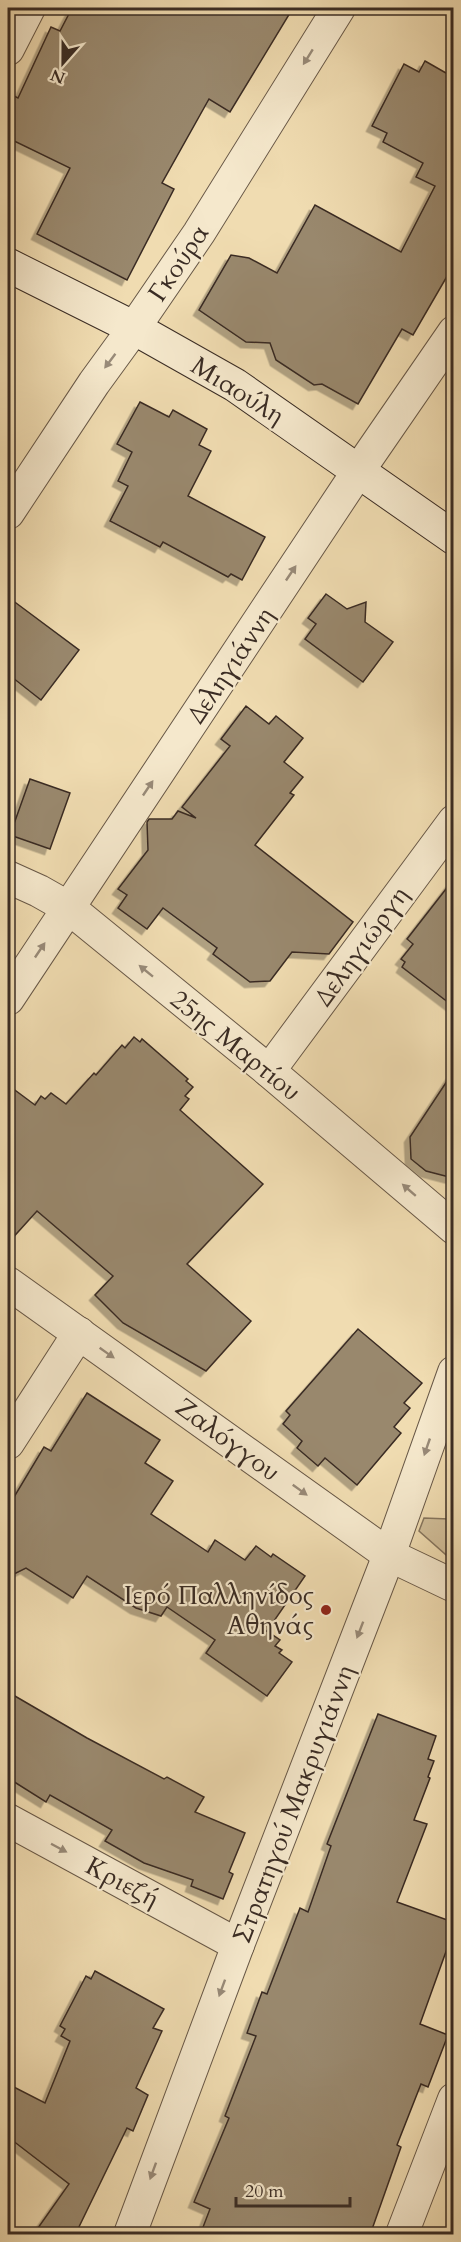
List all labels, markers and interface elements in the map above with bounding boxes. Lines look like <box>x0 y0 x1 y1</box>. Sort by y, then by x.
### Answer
north arrow <box>33 33 93 93</box>
one-way arrow <box>303 49 314 65</box>
text: N <box>47 63 68 89</box>
street label: Γκούρα <box>140 218 217 308</box>
street label: Μιαούλη <box>185 348 291 433</box>
one-way arrow <box>104 353 116 369</box>
one-way arrow <box>285 565 296 581</box>
street label: Δεληγιάννη <box>179 600 282 730</box>
one-way arrow <box>142 780 153 796</box>
street label: Δεληγιώργη <box>306 879 417 1013</box>
one-way arrow <box>34 943 46 959</box>
one-way arrow <box>139 966 154 978</box>
street label: 25ης Μαρτίου <box>163 982 308 1109</box>
one-way arrow <box>401 1184 417 1197</box>
one-way arrow <box>99 1347 115 1359</box>
street label: Ζαλόγγου <box>168 1390 287 1489</box>
one-way arrow <box>422 1438 432 1456</box>
one-way arrow <box>293 1484 308 1496</box>
place label: Ιερό Παλληνίδος Αθηνάς <box>124 1578 314 1643</box>
marker: Ιερό Παλληνίδος Αθηνάς <box>319 1603 333 1617</box>
one-way arrow <box>355 1621 365 1639</box>
street label: Στρατηγού Μακρυγιάννη <box>224 1660 363 1948</box>
one-way arrow <box>51 1843 68 1853</box>
street label: Κριεζή <box>80 1848 166 1917</box>
one-way arrow <box>216 1979 226 1997</box>
one-way arrow <box>148 2162 158 2180</box>
scale bar <box>236 2170 350 2208</box>
text: 20 m <box>245 2179 284 2204</box>

